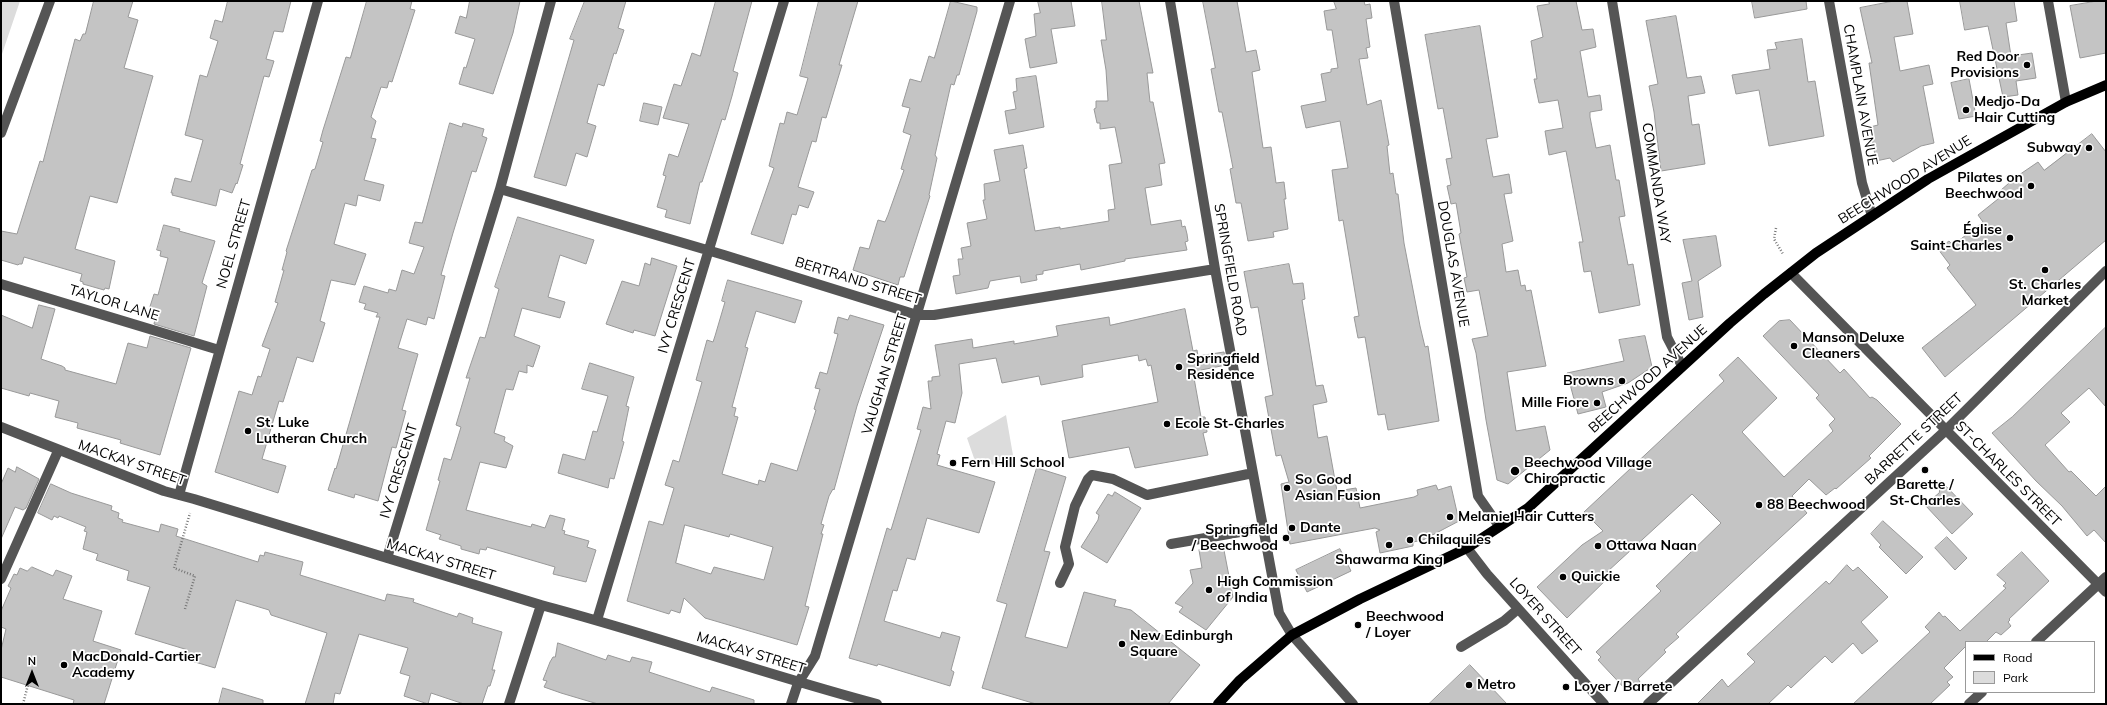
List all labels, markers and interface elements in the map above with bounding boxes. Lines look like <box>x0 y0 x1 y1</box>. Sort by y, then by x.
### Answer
street label: CHAMPLAIN AVENUE <box>1839 23 1881 167</box>
place label: Red Door Provisions <box>1951 49 2019 82</box>
marker: Red Door Provisions <box>2022 60 2032 70</box>
place label: Medjo-Da Hair Cutting <box>1974 94 2055 126</box>
marker: Medjo-Da Hair Cutting <box>1961 105 1971 115</box>
street label: COMMANDA WAY <box>1638 122 1674 244</box>
street label: BEECHWOOD AVENUE <box>1835 132 1975 228</box>
place label: Subway <box>2027 140 2081 156</box>
marker: Subway <box>2084 143 2094 153</box>
place label: Pilates on Beechwood <box>1945 170 2023 202</box>
marker: Pilates on Beechwood <box>2026 181 2036 191</box>
street label: NOEL STREET <box>213 197 255 291</box>
street label: DOUGLAS AVENUE <box>1434 199 1472 329</box>
street label: SPRINGFIELD ROAD <box>1210 202 1250 338</box>
place label: Église Saint-Charles <box>1910 222 2002 254</box>
marker: Église Saint-Charles <box>2005 233 2015 243</box>
street label: BERTRAND STREET <box>793 254 923 308</box>
street label: IVY CRESCENT <box>655 256 699 356</box>
marker: St. Charles Market <box>2040 265 2050 275</box>
place label: St. Charles Market <box>2009 277 2081 310</box>
street label: TAYLOR LANE <box>67 281 161 325</box>
street label: VAUGHAN STREET <box>859 311 911 437</box>
street label: BEECHWOOD AVENUE <box>1585 321 1711 437</box>
place label: Manson Deluxe Cleaners <box>1802 330 1904 362</box>
marker: Manson Deluxe Cleaners <box>1789 341 1799 351</box>
place label: Springfield Residence <box>1187 351 1260 384</box>
marker: Springfield Residence <box>1174 362 1184 372</box>
place label: Browns <box>1563 373 1614 389</box>
marker: Browns <box>1617 376 1627 386</box>
street label: BARRETTE STREET <box>1862 389 1966 489</box>
place label: Mille Fiore <box>1521 395 1589 411</box>
marker: Mille Fiore <box>1592 398 1602 408</box>
place label: St. Luke Lutheran Church <box>256 415 367 448</box>
place label: Ecole St-Charles <box>1175 416 1285 432</box>
street label: ST-CHARLES STREET <box>1952 418 2064 530</box>
marker: Ecole St-Charles <box>1162 419 1172 429</box>
street label: IVY CRESCENT <box>377 421 421 521</box>
marker: St. Luke Lutheran Church <box>243 426 253 436</box>
street label: MACKAY STREET <box>76 437 188 489</box>
place label: Fern Hill School <box>961 455 1065 471</box>
place label: Beechwood Village Chiropractic <box>1524 455 1652 488</box>
marker: Fern Hill School <box>948 458 958 468</box>
marker: Beechwood Village Chiropractic <box>1509 465 1521 477</box>
marker: Barette / St-Charles <box>1920 465 1930 475</box>
place label: So Good Asian Fusion <box>1295 472 1381 504</box>
place label: Barette / St-Charles <box>1890 477 1960 510</box>
marker: So Good Asian Fusion <box>1282 483 1292 493</box>
place label: 88 Beechwood <box>1767 497 1866 513</box>
marker: 88 Beechwood <box>1754 500 1764 510</box>
place label: Melanie Hair Cutters <box>1458 509 1594 525</box>
marker: Melanie Hair Cutters <box>1445 512 1455 522</box>
place label: Dante <box>1300 520 1341 536</box>
place label: Springfield / Beechwood <box>1192 522 1278 554</box>
marker: Dante <box>1287 523 1297 533</box>
place label: Chilaquiles <box>1418 532 1491 548</box>
marker: Springfield / Beechwood <box>1281 533 1291 543</box>
street label: MACKAY STREET <box>384 535 498 585</box>
marker: Chilaquiles <box>1405 535 1415 545</box>
place label: Ottawa Naan <box>1606 538 1697 554</box>
marker: Shawarma King <box>1384 540 1394 550</box>
marker: Ottawa Naan <box>1593 541 1603 551</box>
place label: Shawarma King <box>1335 552 1443 568</box>
place label: Quickie <box>1571 569 1620 585</box>
marker: Quickie <box>1558 572 1568 582</box>
place label: High Commission of India <box>1217 574 1333 606</box>
street label: LOYER STREET <box>1506 575 1584 659</box>
marker: High Commission of India <box>1204 585 1214 595</box>
place label: Beechwood / Loyer <box>1366 609 1444 642</box>
marker: Beechwood / Loyer <box>1353 620 1363 630</box>
street label: MACKAY STREET <box>694 628 808 678</box>
place label: New Edinburgh Square <box>1130 628 1233 660</box>
marker: New Edinburgh Square <box>1117 639 1127 649</box>
legend <box>1965 641 2095 693</box>
place label: MacDonald-Cartier Academy <box>72 649 201 682</box>
text: Road <box>2003 650 2032 665</box>
north arrow <box>12 653 52 693</box>
text: N <box>28 654 36 668</box>
marker: MacDonald-Cartier Academy <box>59 660 69 670</box>
text: Park <box>2003 670 2028 685</box>
place label: Metro <box>1477 677 1516 693</box>
place label: Loyer / Barrete <box>1574 679 1672 695</box>
marker: Metro <box>1464 680 1474 690</box>
marker: Loyer / Barrete <box>1561 682 1571 692</box>

